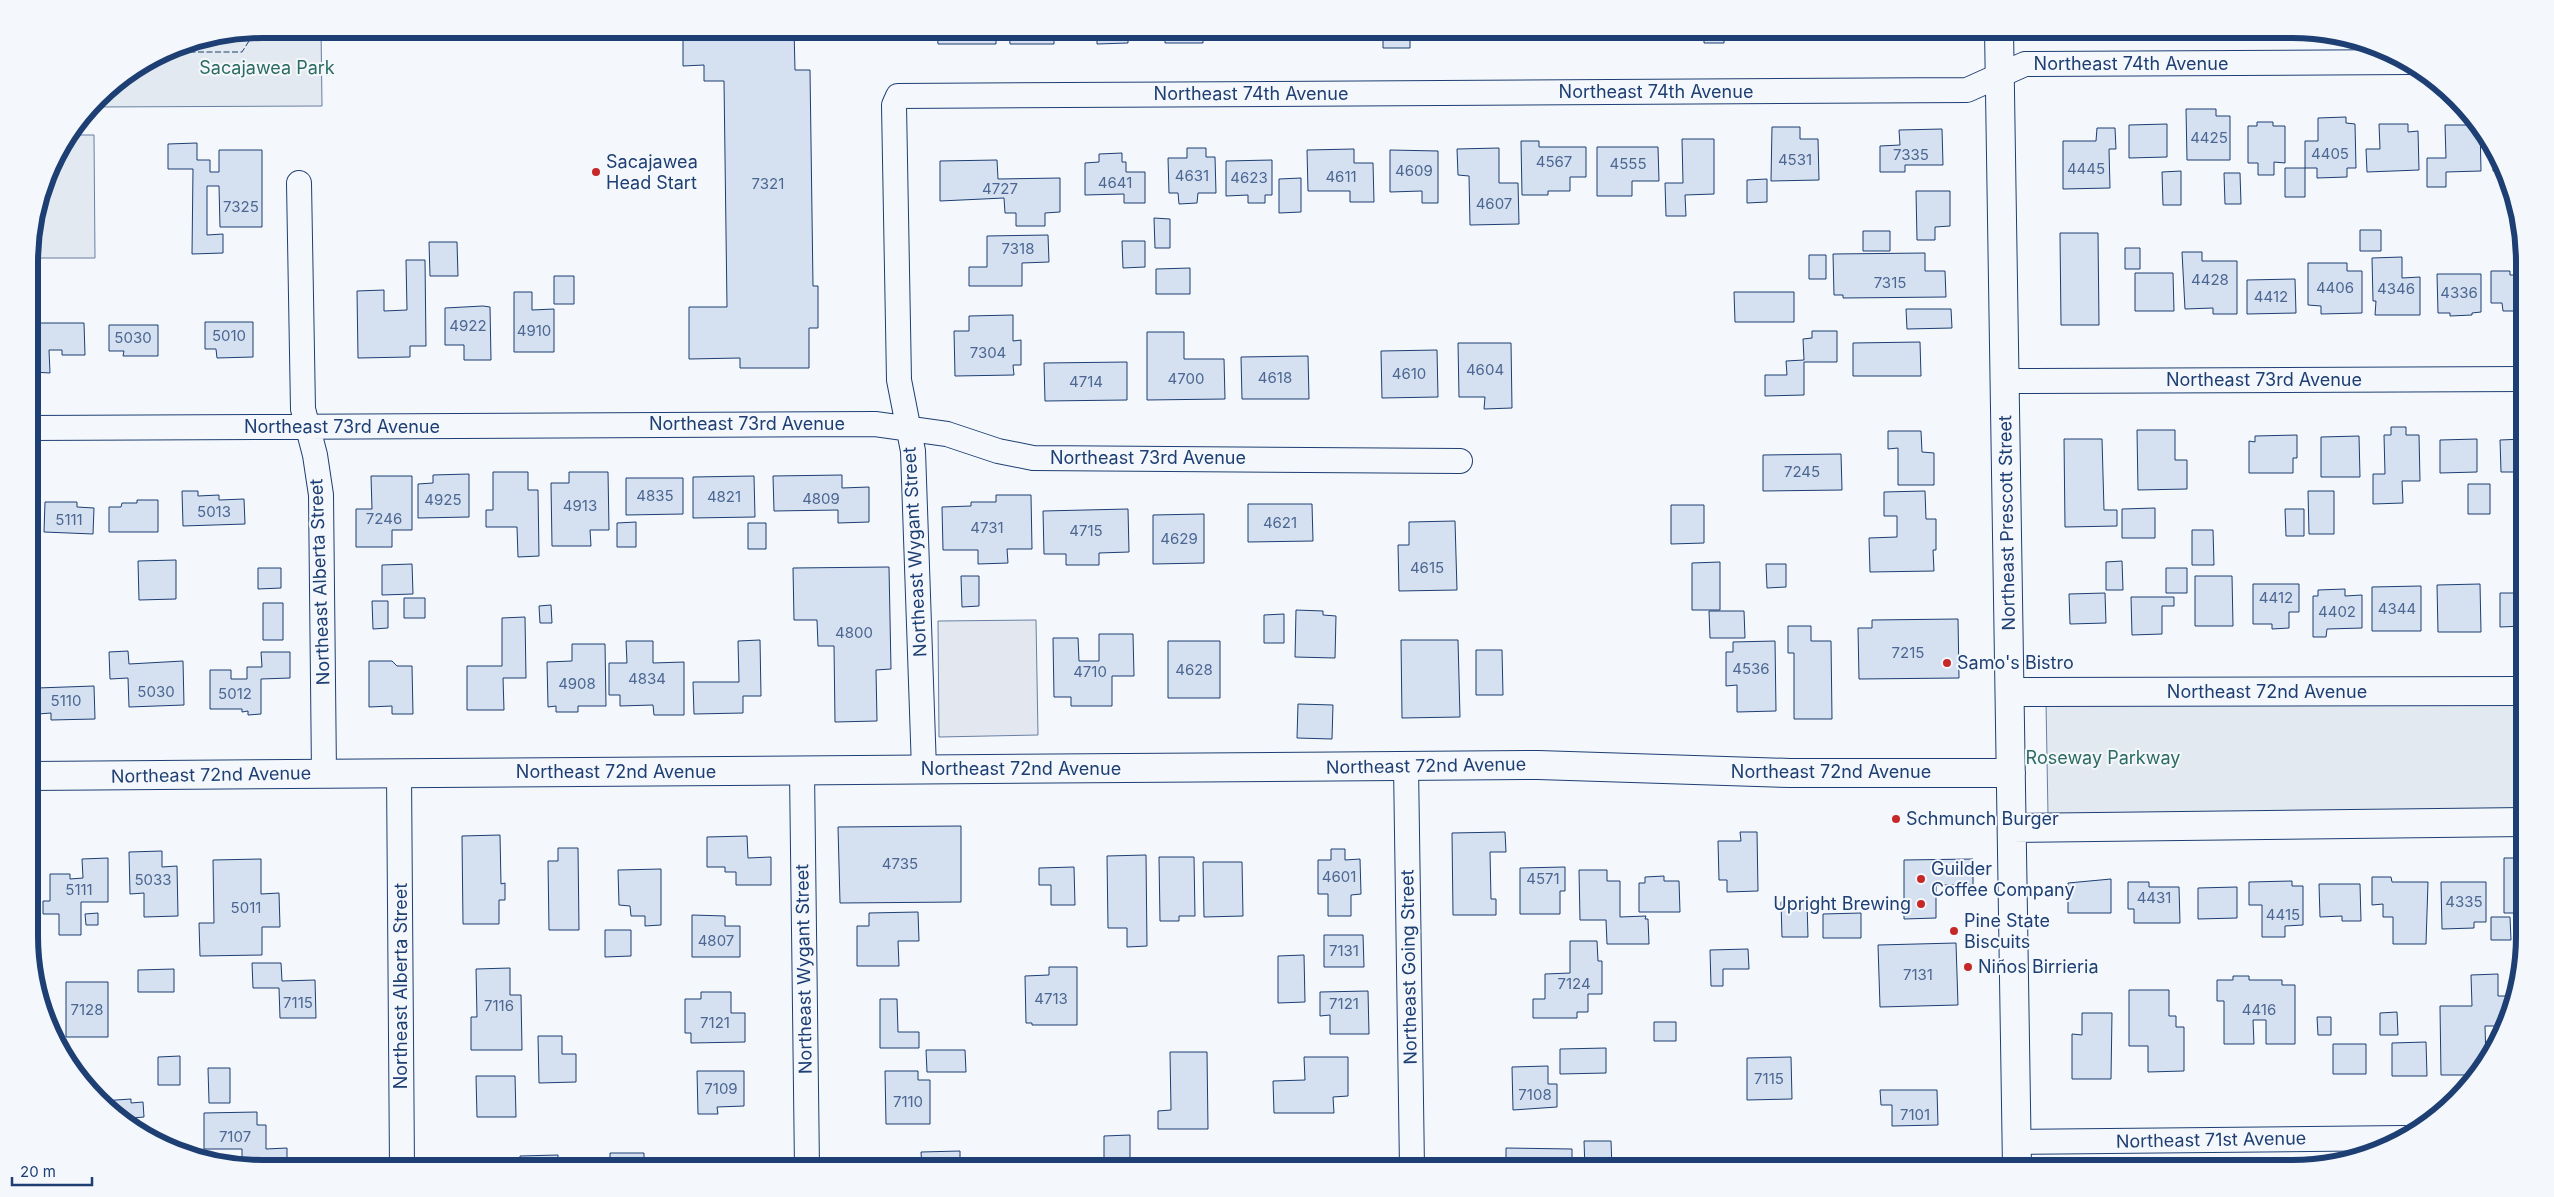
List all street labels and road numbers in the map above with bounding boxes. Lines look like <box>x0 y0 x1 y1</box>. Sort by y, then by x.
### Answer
street label: Northeast 74th Avenue <box>2034 53 2228 74</box>
street label: Northeast 74th Avenue <box>1559 81 1753 102</box>
street label: Northeast 74th Avenue <box>1154 83 1348 104</box>
street label: Northeast 73rd Avenue <box>2166 369 2362 390</box>
street label: Northeast 73rd Avenue <box>649 413 845 434</box>
street label: Northeast Prescott Street <box>1994 415 2019 631</box>
street label: Northeast 73rd Avenue <box>244 416 440 437</box>
street label: Northeast Wygant Street <box>899 446 930 658</box>
street label: Northeast 73rd Avenue <box>1050 447 1246 468</box>
street label: Northeast Alberta Street <box>305 478 334 686</box>
street label: Northeast 72nd Avenue <box>2167 681 2367 702</box>
street label: Northeast 72nd Avenue <box>1326 753 1526 778</box>
street label: Northeast 72nd Avenue <box>921 758 1121 779</box>
street label: Northeast 72nd Avenue <box>516 761 716 782</box>
street label: Northeast 72nd Avenue <box>1731 761 1931 782</box>
street label: Northeast 72nd Avenue <box>111 762 311 787</box>
street label: Northeast Wygant Street <box>791 864 816 1074</box>
street label: Northeast Going Street <box>1396 869 1421 1065</box>
street label: Northeast Alberta Street <box>390 883 411 1089</box>
street label: Northeast 71st Avenue <box>2116 1127 2306 1152</box>

